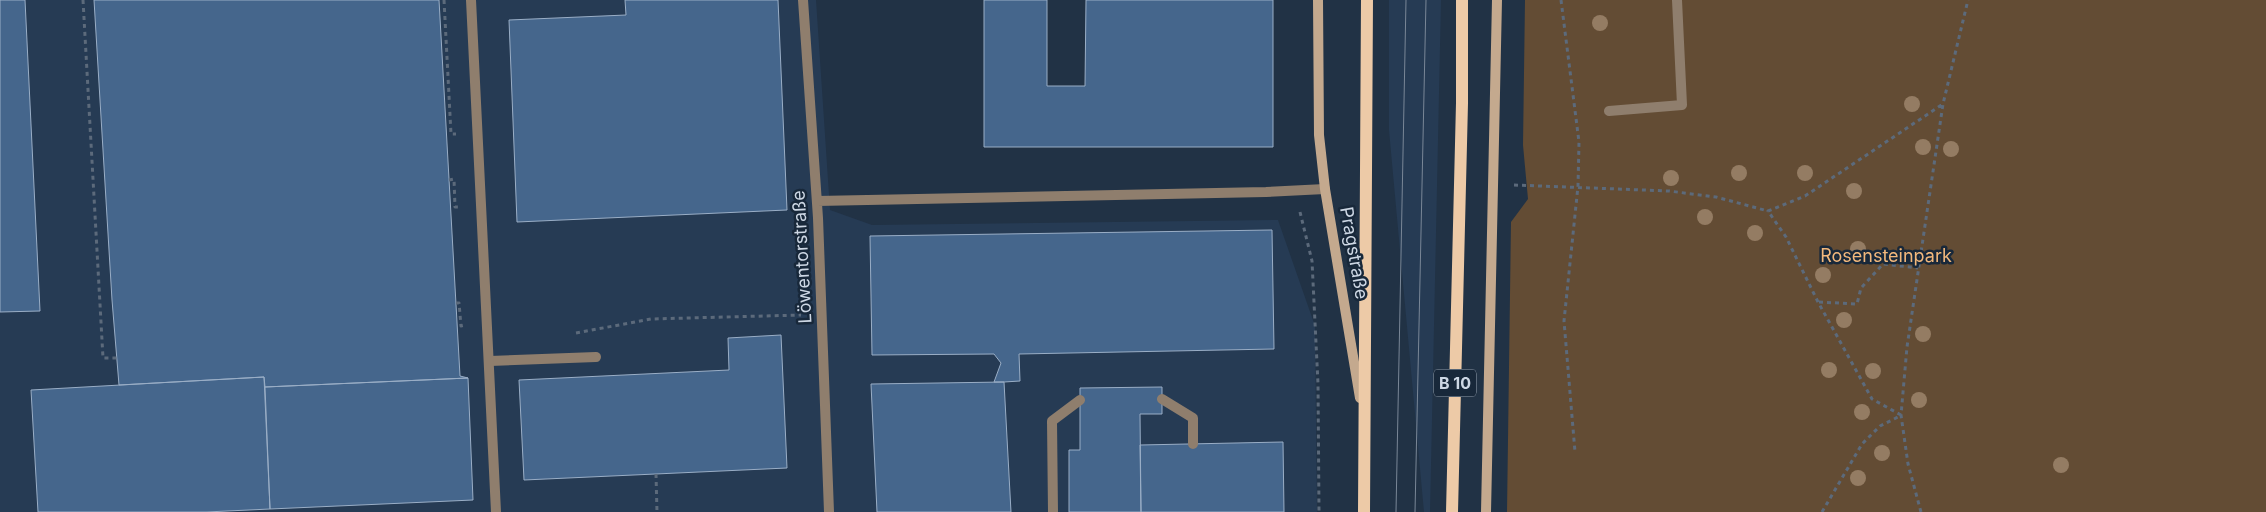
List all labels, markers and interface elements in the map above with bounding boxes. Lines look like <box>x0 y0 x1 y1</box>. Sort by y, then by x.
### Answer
street label: Löwentorstraße <box>788 190 815 324</box>
street label: Pragstraße <box>1336 205 1373 301</box>
park label: Rosensteinpark <box>1820 245 1952 266</box>
road number: B 10 <box>1434 369 1476 396</box>

